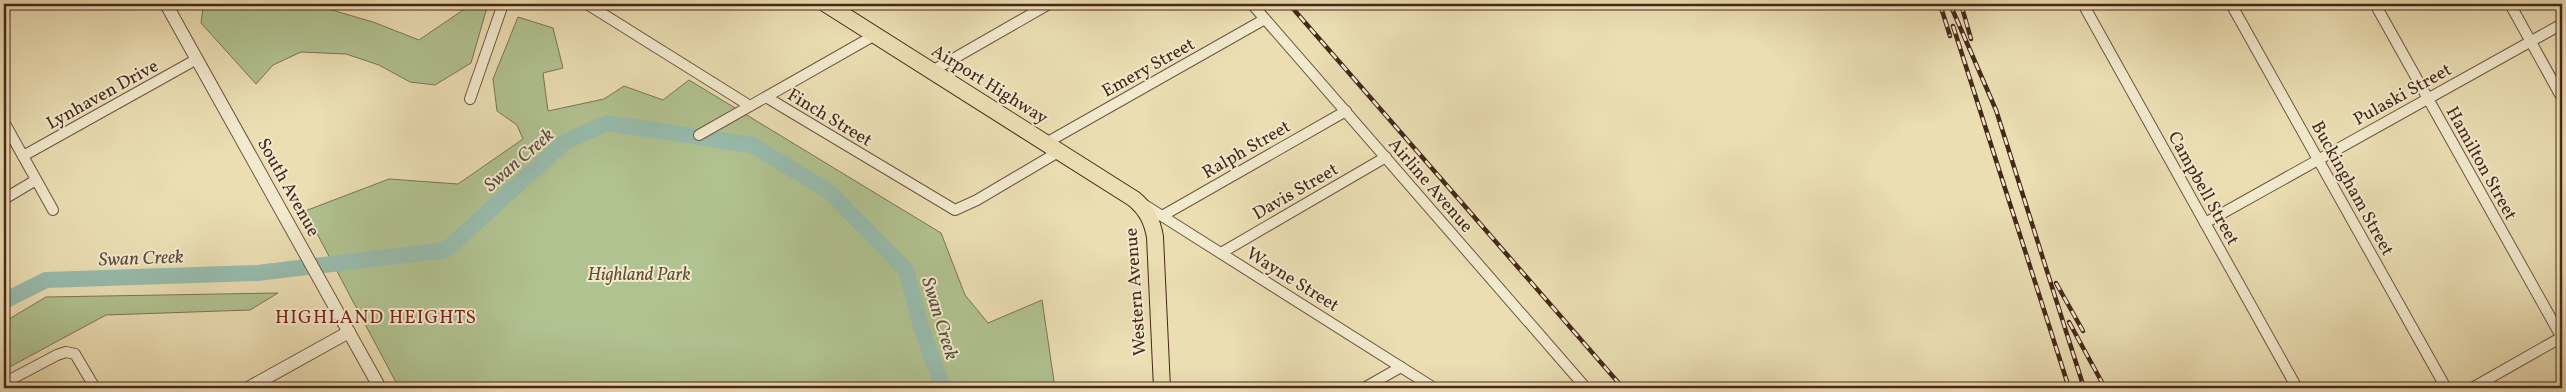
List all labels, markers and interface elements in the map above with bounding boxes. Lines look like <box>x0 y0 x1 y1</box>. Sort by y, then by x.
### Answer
street label: Emery Street <box>1098 32 1200 104</box>
street label: Airport Highway <box>926 39 1053 131</box>
street label: Lynhaven Drive <box>42 54 163 136</box>
street label: Pulaski Street <box>2349 58 2456 133</box>
street label: Finch Street <box>782 83 876 153</box>
street label: Hamilton Street <box>2439 102 2522 225</box>
street label: Ralph Street <box>1198 115 1296 186</box>
street label: Buckingham Street <box>2304 117 2399 261</box>
water label: Swan Creek <box>479 123 560 198</box>
street label: Campbell Street <box>2161 127 2244 250</box>
street label: Airline Avenue <box>1382 133 1478 239</box>
street label: South Avenue <box>250 134 325 242</box>
street label: Davis Street <box>1248 158 1343 227</box>
street label: Western Avenue <box>1120 227 1153 357</box>
street label: Wayne Street <box>1241 242 1343 319</box>
water label: Swan Creek <box>98 245 184 273</box>
park label: Highland Park <box>587 263 691 288</box>
water label: Swan Creek <box>914 274 964 363</box>
district label: HIGHLAND HEIGHTS <box>275 305 477 331</box>

